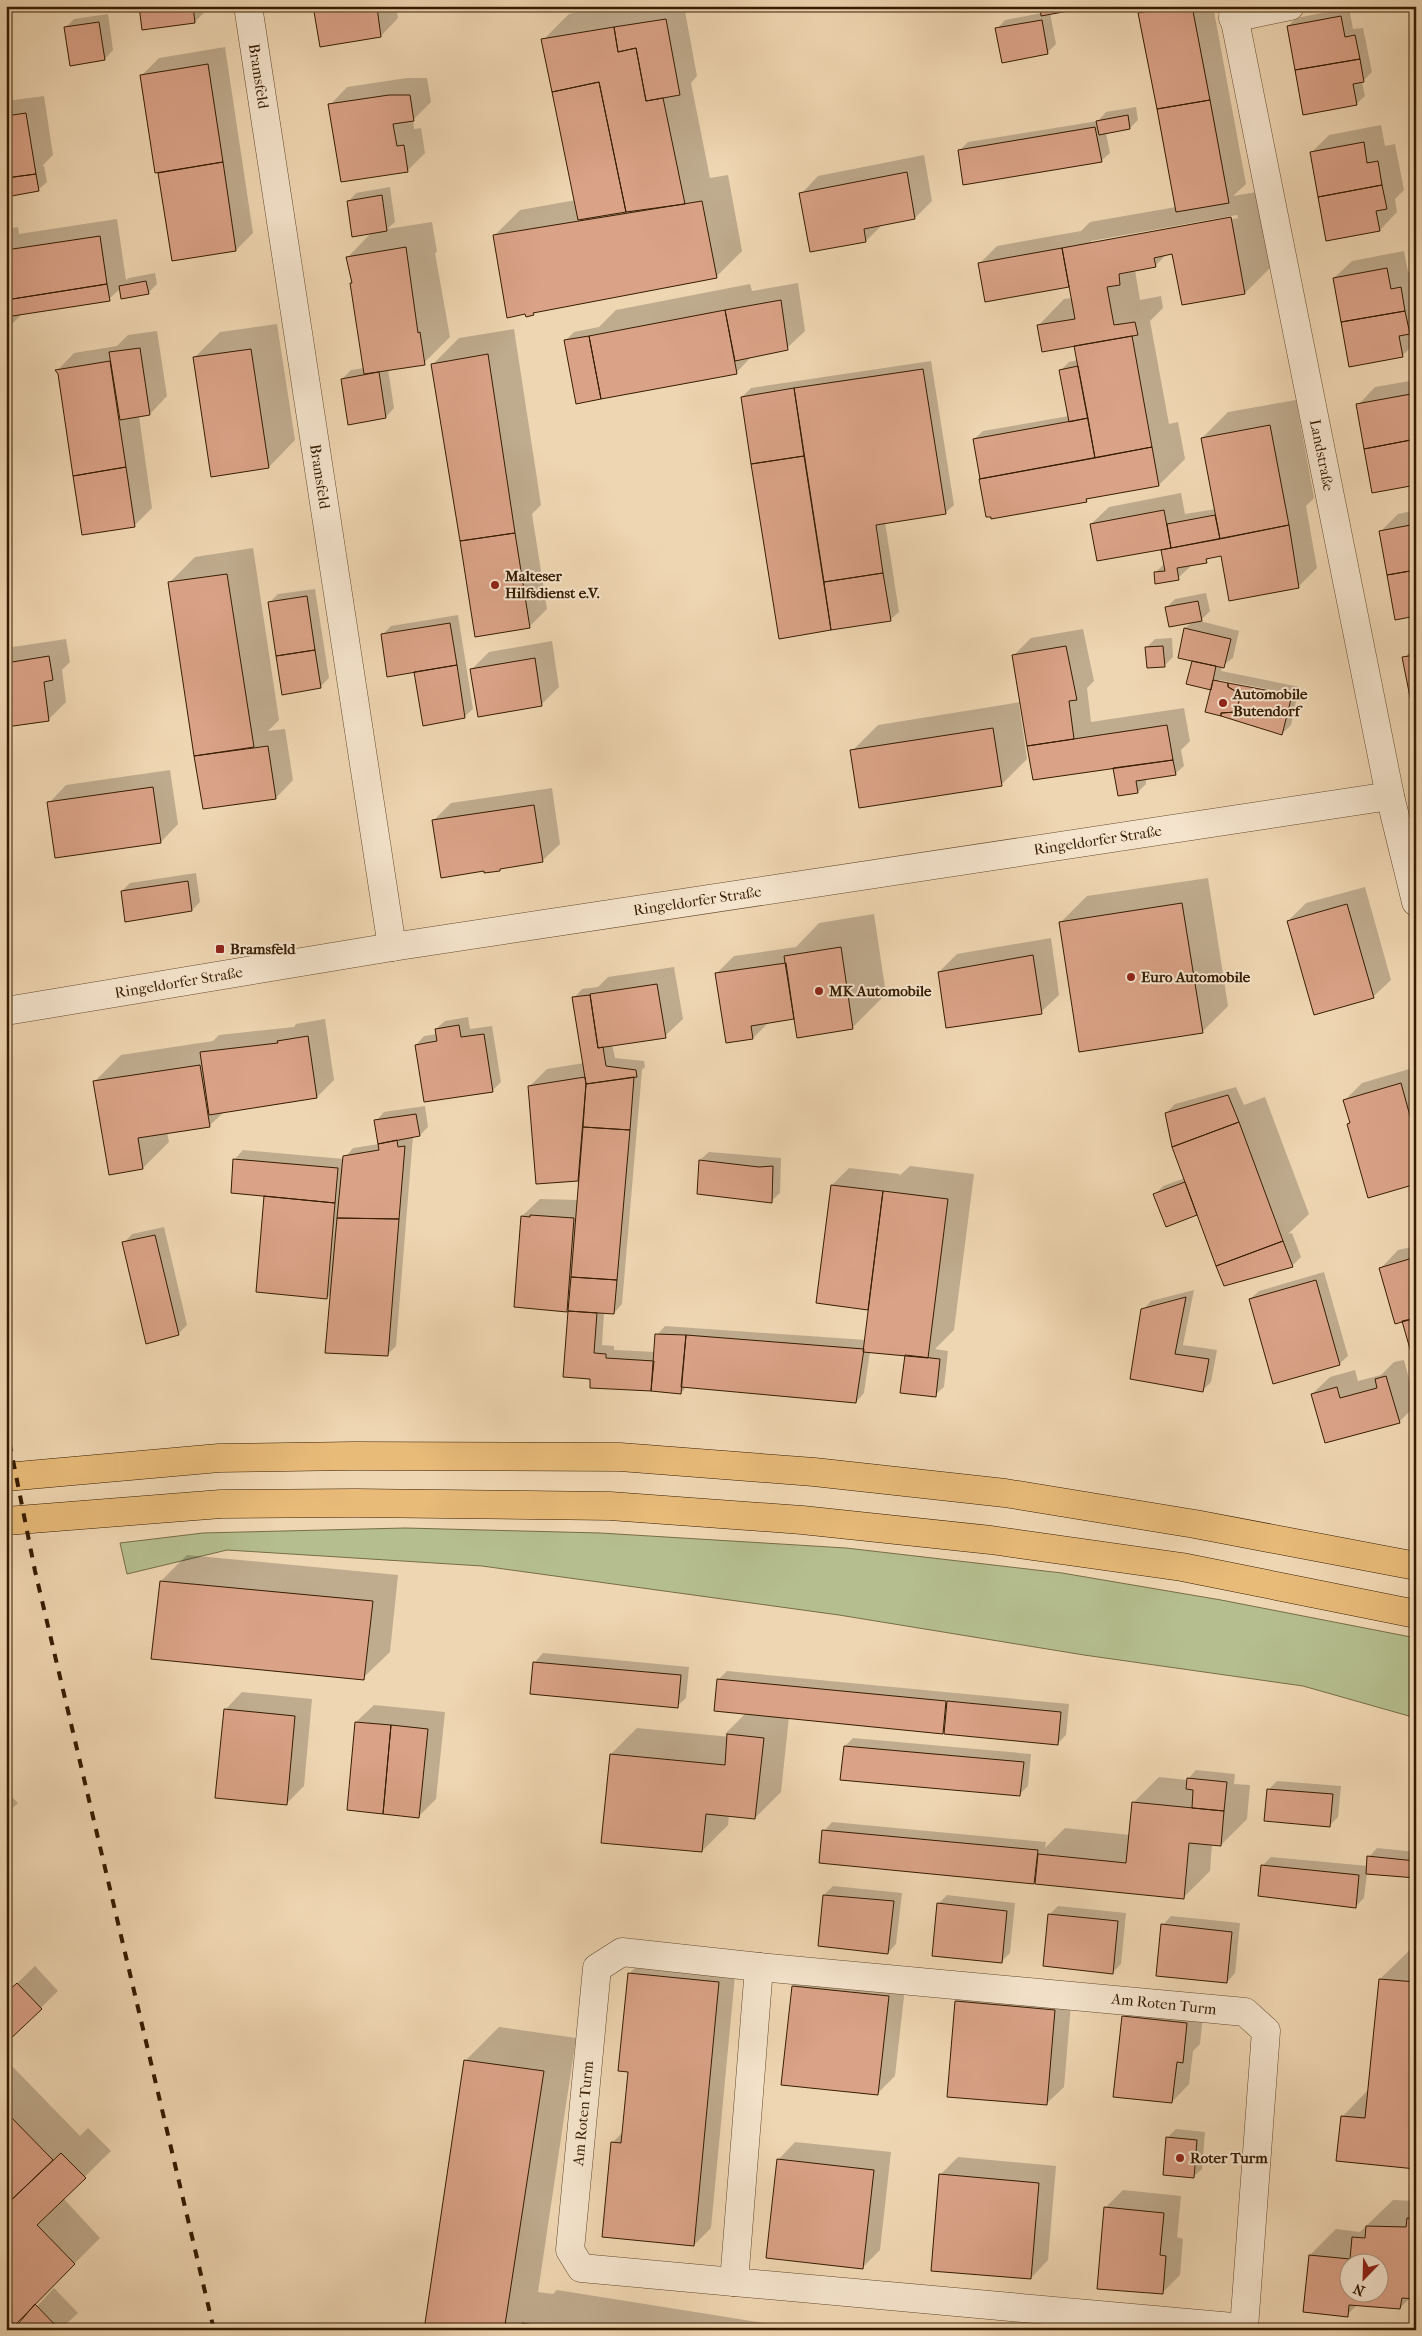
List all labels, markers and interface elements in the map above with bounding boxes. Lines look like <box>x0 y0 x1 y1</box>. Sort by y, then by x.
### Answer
street label: Bramsfeld <box>245 42 273 111</box>
street label: Landstraße <box>1306 418 1338 493</box>
street label: Bramsfeld <box>306 443 334 511</box>
place label: Malteser Hilfsdienst e.V. <box>504 567 600 602</box>
marker: Malteser Hilfsdienst e.V. <box>489 579 501 591</box>
place label: Automobile Butendorf <box>1232 685 1308 720</box>
marker: Automobile Butendorf <box>1217 697 1229 709</box>
street label: Ringeldorfer Straße <box>1032 822 1164 859</box>
street label: Ringeldorfer Straße <box>632 882 763 919</box>
place label: Bramsfeld <box>230 940 296 958</box>
marker: Bramsfeld <box>214 943 226 955</box>
street label: Ringeldorfer Straße <box>113 963 245 1002</box>
place label: Euro Automobile <box>1141 968 1251 986</box>
marker: Euro Automobile <box>1125 971 1137 983</box>
place label: MK Automobile <box>828 982 932 1000</box>
marker: MK Automobile <box>813 985 825 997</box>
street label: Am Roten Turm <box>1110 1989 1218 2019</box>
street label: Am Roten Turm <box>569 2059 597 2168</box>
place label: Roter Turm <box>1190 2149 1268 2167</box>
marker: Roter Turm <box>1174 2152 1186 2164</box>
north arrow <box>1340 2254 1390 2304</box>
text: N <box>1351 2279 1367 2299</box>

